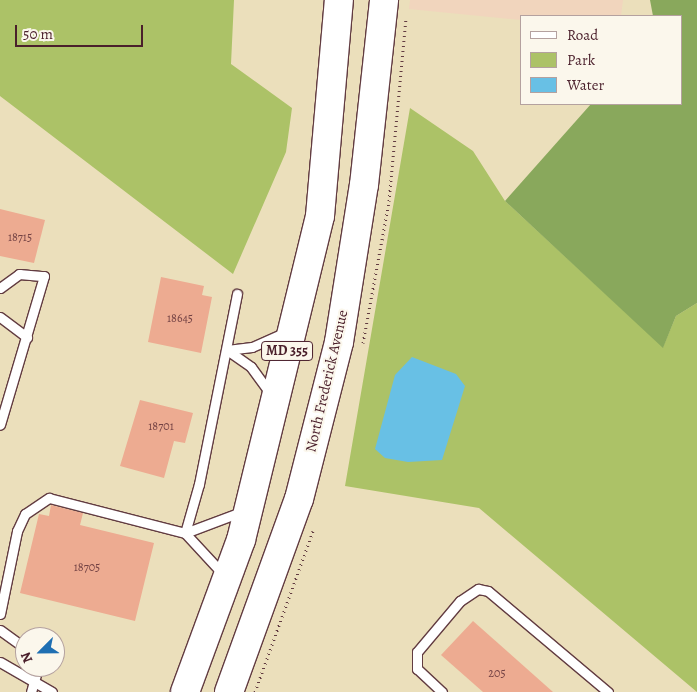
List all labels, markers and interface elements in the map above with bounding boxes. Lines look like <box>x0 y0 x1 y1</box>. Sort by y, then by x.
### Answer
scale bar <box>18 15 145 47</box>
legend <box>520 15 682 105</box>
text: 50 m <box>23 24 53 44</box>
text: Road <box>567 25 598 45</box>
text: Park <box>567 50 595 70</box>
text: Water <box>567 75 604 95</box>
house number: 18715 <box>8 231 32 245</box>
street label: North Frederick Avenue <box>302 308 352 454</box>
house number: 18645 <box>167 312 193 326</box>
road number: MD 355 <box>261 340 313 362</box>
house number: 18701 <box>148 420 174 434</box>
house number: 18705 <box>74 561 100 575</box>
north arrow <box>15 627 65 677</box>
text: N <box>16 649 37 666</box>
house number: 205 <box>488 667 506 681</box>

